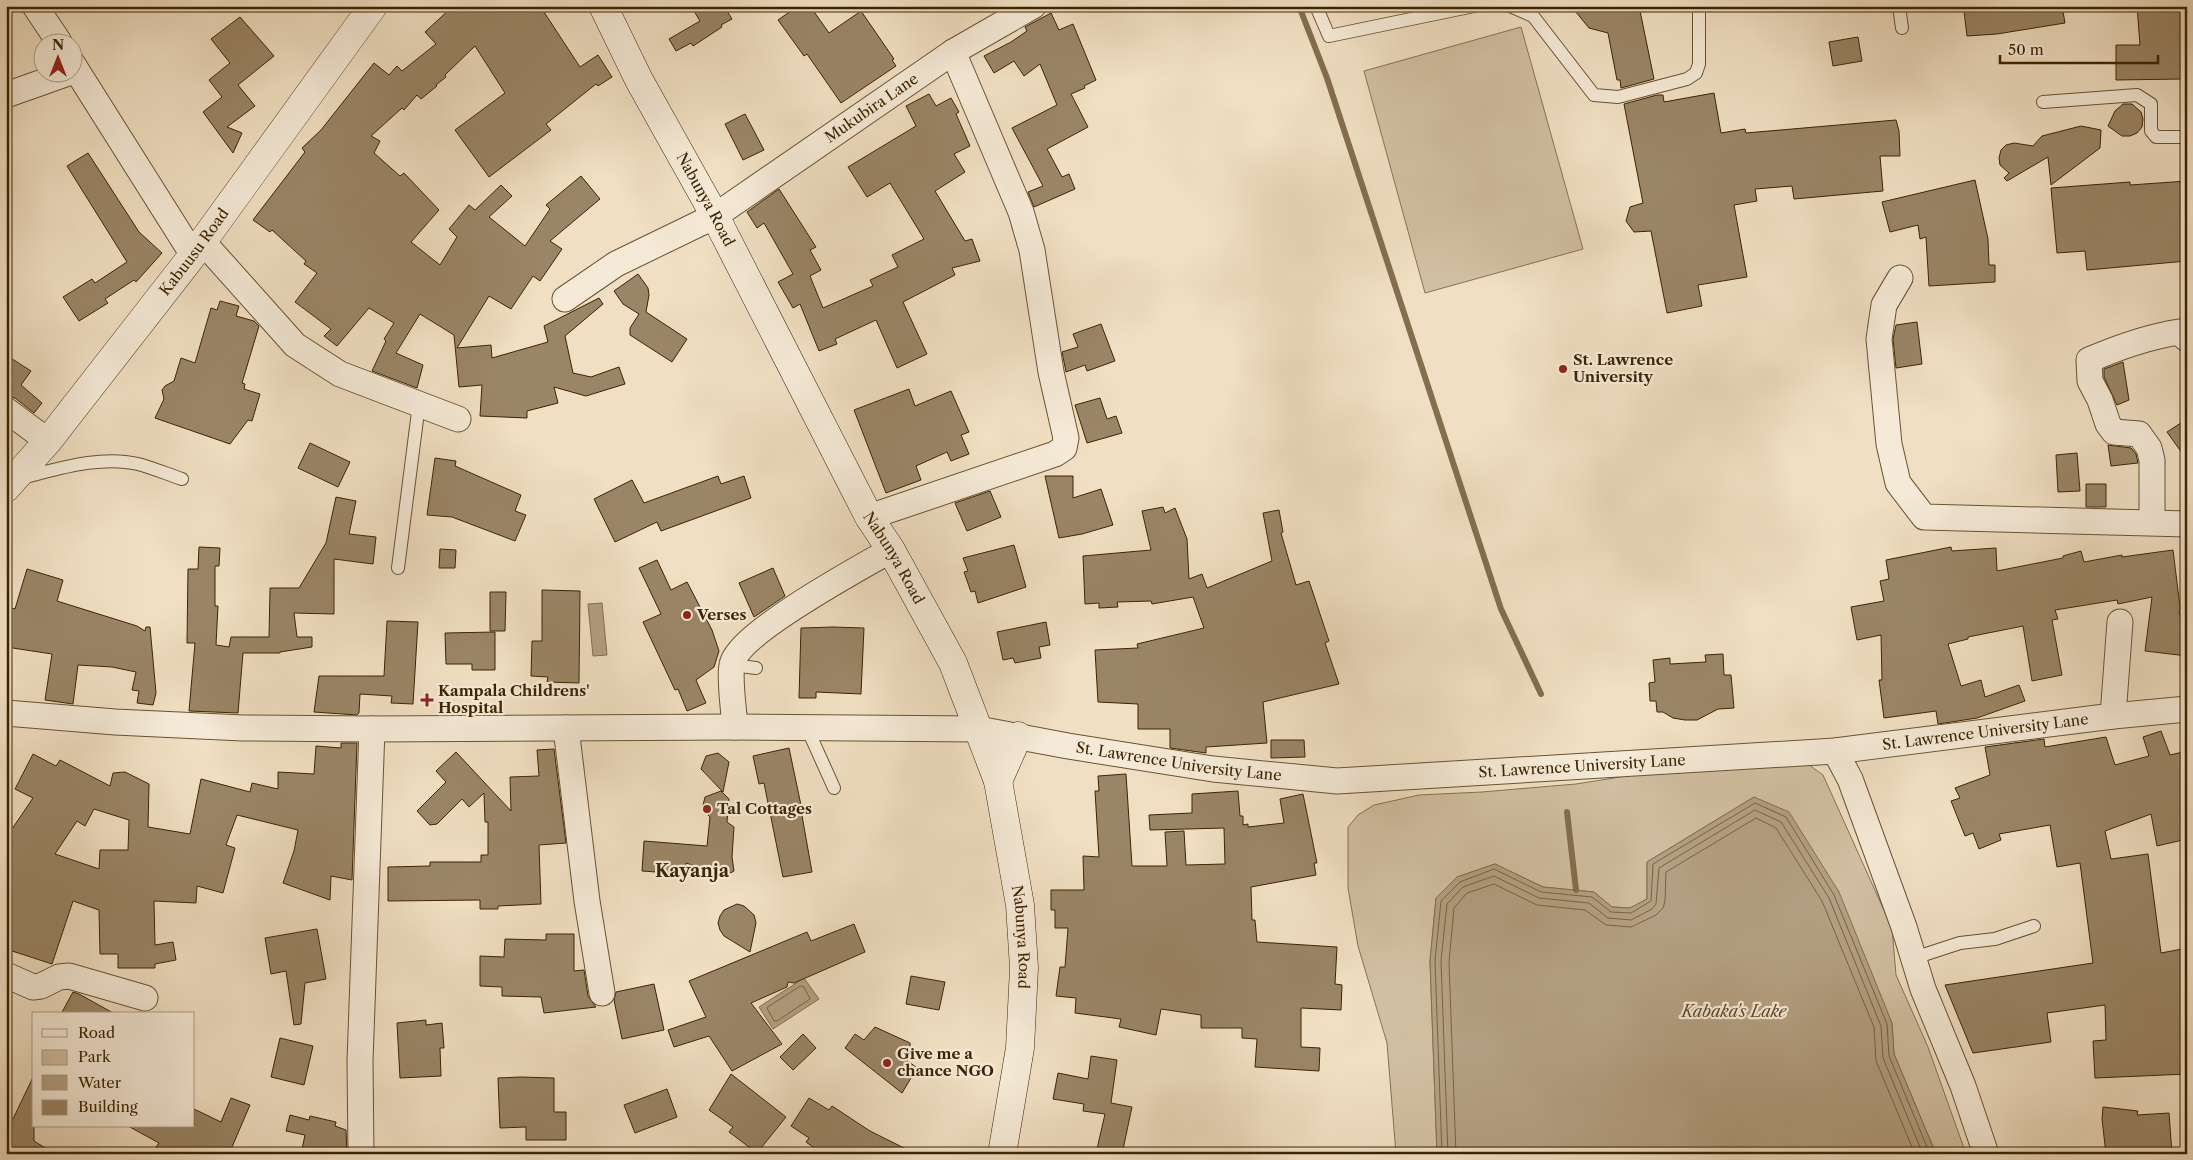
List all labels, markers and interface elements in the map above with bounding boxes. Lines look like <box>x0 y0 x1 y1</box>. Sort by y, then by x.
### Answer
north arrow <box>32 32 82 82</box>
scale bar <box>2000 32 2158 64</box>
text: N <box>52 36 64 54</box>
text: 50 m <box>2008 40 2044 59</box>
street label: Mukubira Lane <box>821 69 922 147</box>
street label: Nabunya Road <box>672 149 739 249</box>
street label: Kabuusu Road <box>155 204 233 299</box>
place label: St. Lawrence University <box>1573 350 1673 386</box>
marker: St. Lawrence University <box>1557 363 1569 375</box>
street label: Nabunya Road <box>859 508 929 607</box>
place label: Verses <box>696 605 746 624</box>
marker: Verses <box>681 609 693 621</box>
place label: Kampala Childrens' Hospital <box>438 681 590 717</box>
marker: Kampala Childrens' Hospital <box>420 693 434 707</box>
street label: St. Lawrence University Lane <box>1881 709 2089 754</box>
street label: St. Lawrence University Lane <box>1075 737 1282 785</box>
street label: St. Lawrence University Lane <box>1478 750 1686 781</box>
place label: Tal Cottages <box>717 799 812 818</box>
marker: Tal Cottages <box>701 803 713 815</box>
district label: Kayanja <box>655 860 730 882</box>
street label: Nabunya Road <box>1008 884 1034 989</box>
water label: Kabaka's Lake <box>1680 1001 1787 1021</box>
legend <box>32 1012 195 1128</box>
text: Road <box>78 1023 115 1042</box>
place label: Give me a chance NGO <box>897 1044 994 1080</box>
text: Park <box>78 1047 112 1066</box>
marker: Give me a chance NGO <box>881 1057 893 1069</box>
text: Water <box>77 1073 122 1092</box>
text: Building <box>78 1097 138 1116</box>

